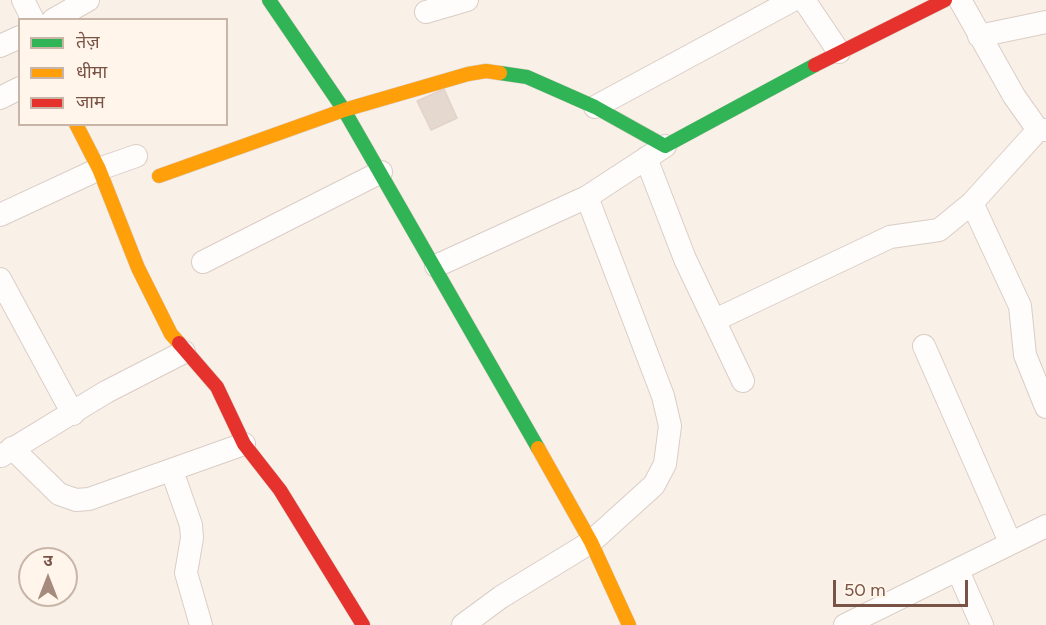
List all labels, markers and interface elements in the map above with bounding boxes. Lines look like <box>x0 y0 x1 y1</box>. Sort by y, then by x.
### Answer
legend <box>18 18 228 126</box>
text: तेज़ <box>76 31 100 53</box>
text: धीमा <box>76 61 107 83</box>
text: जाम <box>76 91 105 113</box>
north arrow <box>18 547 78 607</box>
text: उ <box>43 551 53 570</box>
scale bar <box>836 568 971 606</box>
text: 50 m <box>844 579 886 601</box>

